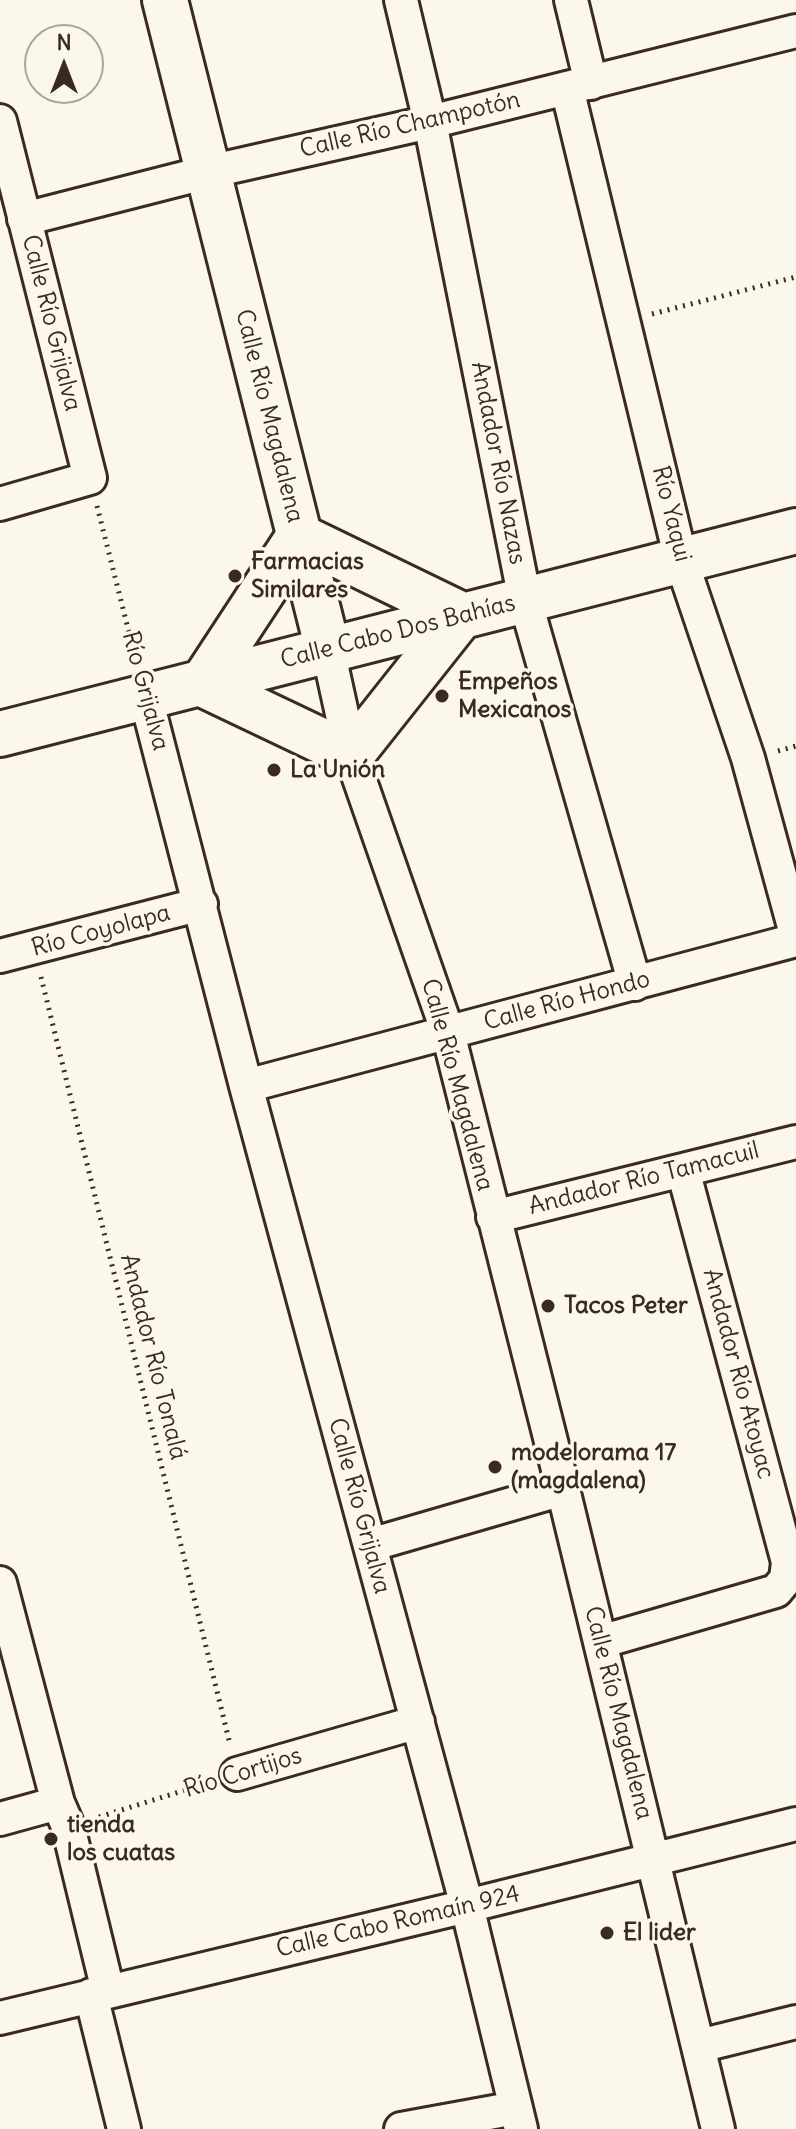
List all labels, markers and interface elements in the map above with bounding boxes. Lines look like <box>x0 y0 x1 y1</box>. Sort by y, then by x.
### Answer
north arrow <box>24 24 104 104</box>
text: N <box>56 28 72 56</box>
street label: Calle Río Champotón <box>297 86 523 164</box>
street label: Calle Río Grijalva <box>15 232 87 414</box>
street label: Calle Río Magdalena <box>229 306 309 526</box>
street label: Andador Río Nazas <box>464 359 532 567</box>
street label: Río Yaqui <box>645 463 697 565</box>
place label: Farmacias Similares <box>251 548 364 604</box>
marker: Farmacias Similares <box>226 567 244 585</box>
street label: Calle Cabo Dos Bahías <box>278 589 518 675</box>
street label: Río Grijalva <box>115 628 175 754</box>
place label: Empeños Mexicanos <box>458 668 571 724</box>
marker: Empeños Mexicanos <box>433 687 451 705</box>
place label: La Unión <box>290 756 385 784</box>
marker: La Unión <box>265 761 283 779</box>
street label: Río Coyolapa <box>28 899 174 963</box>
street label: Calle Río Hondo <box>481 965 653 1037</box>
street label: Calle Río Magdalena <box>415 976 499 1194</box>
street label: Andador Río Tamacuil <box>526 1136 762 1222</box>
street label: Andador Río Tonalá <box>113 1251 193 1463</box>
street label: Andador Río Atoyac <box>696 1266 780 1482</box>
place label: Tacos Peter <box>564 1292 688 1320</box>
marker: Tacos Peter <box>539 1297 557 1315</box>
street label: Calle Río Grijalva <box>322 1415 396 1597</box>
place label: modelorama 17 (magdalena) <box>511 1439 676 1495</box>
marker: modelorama 17 (magdalena) <box>486 1458 504 1476</box>
street label: Calle Río Magdalena <box>578 1603 658 1823</box>
street label: Río Cortijos <box>181 1741 305 1805</box>
place label: tienda los cuatas <box>67 1811 175 1867</box>
marker: tienda los cuatas <box>42 1830 60 1848</box>
street label: Calle Cabo Romaín 924 <box>273 1880 523 1964</box>
place label: El lider <box>623 1919 696 1947</box>
marker: El lider <box>598 1924 616 1942</box>

